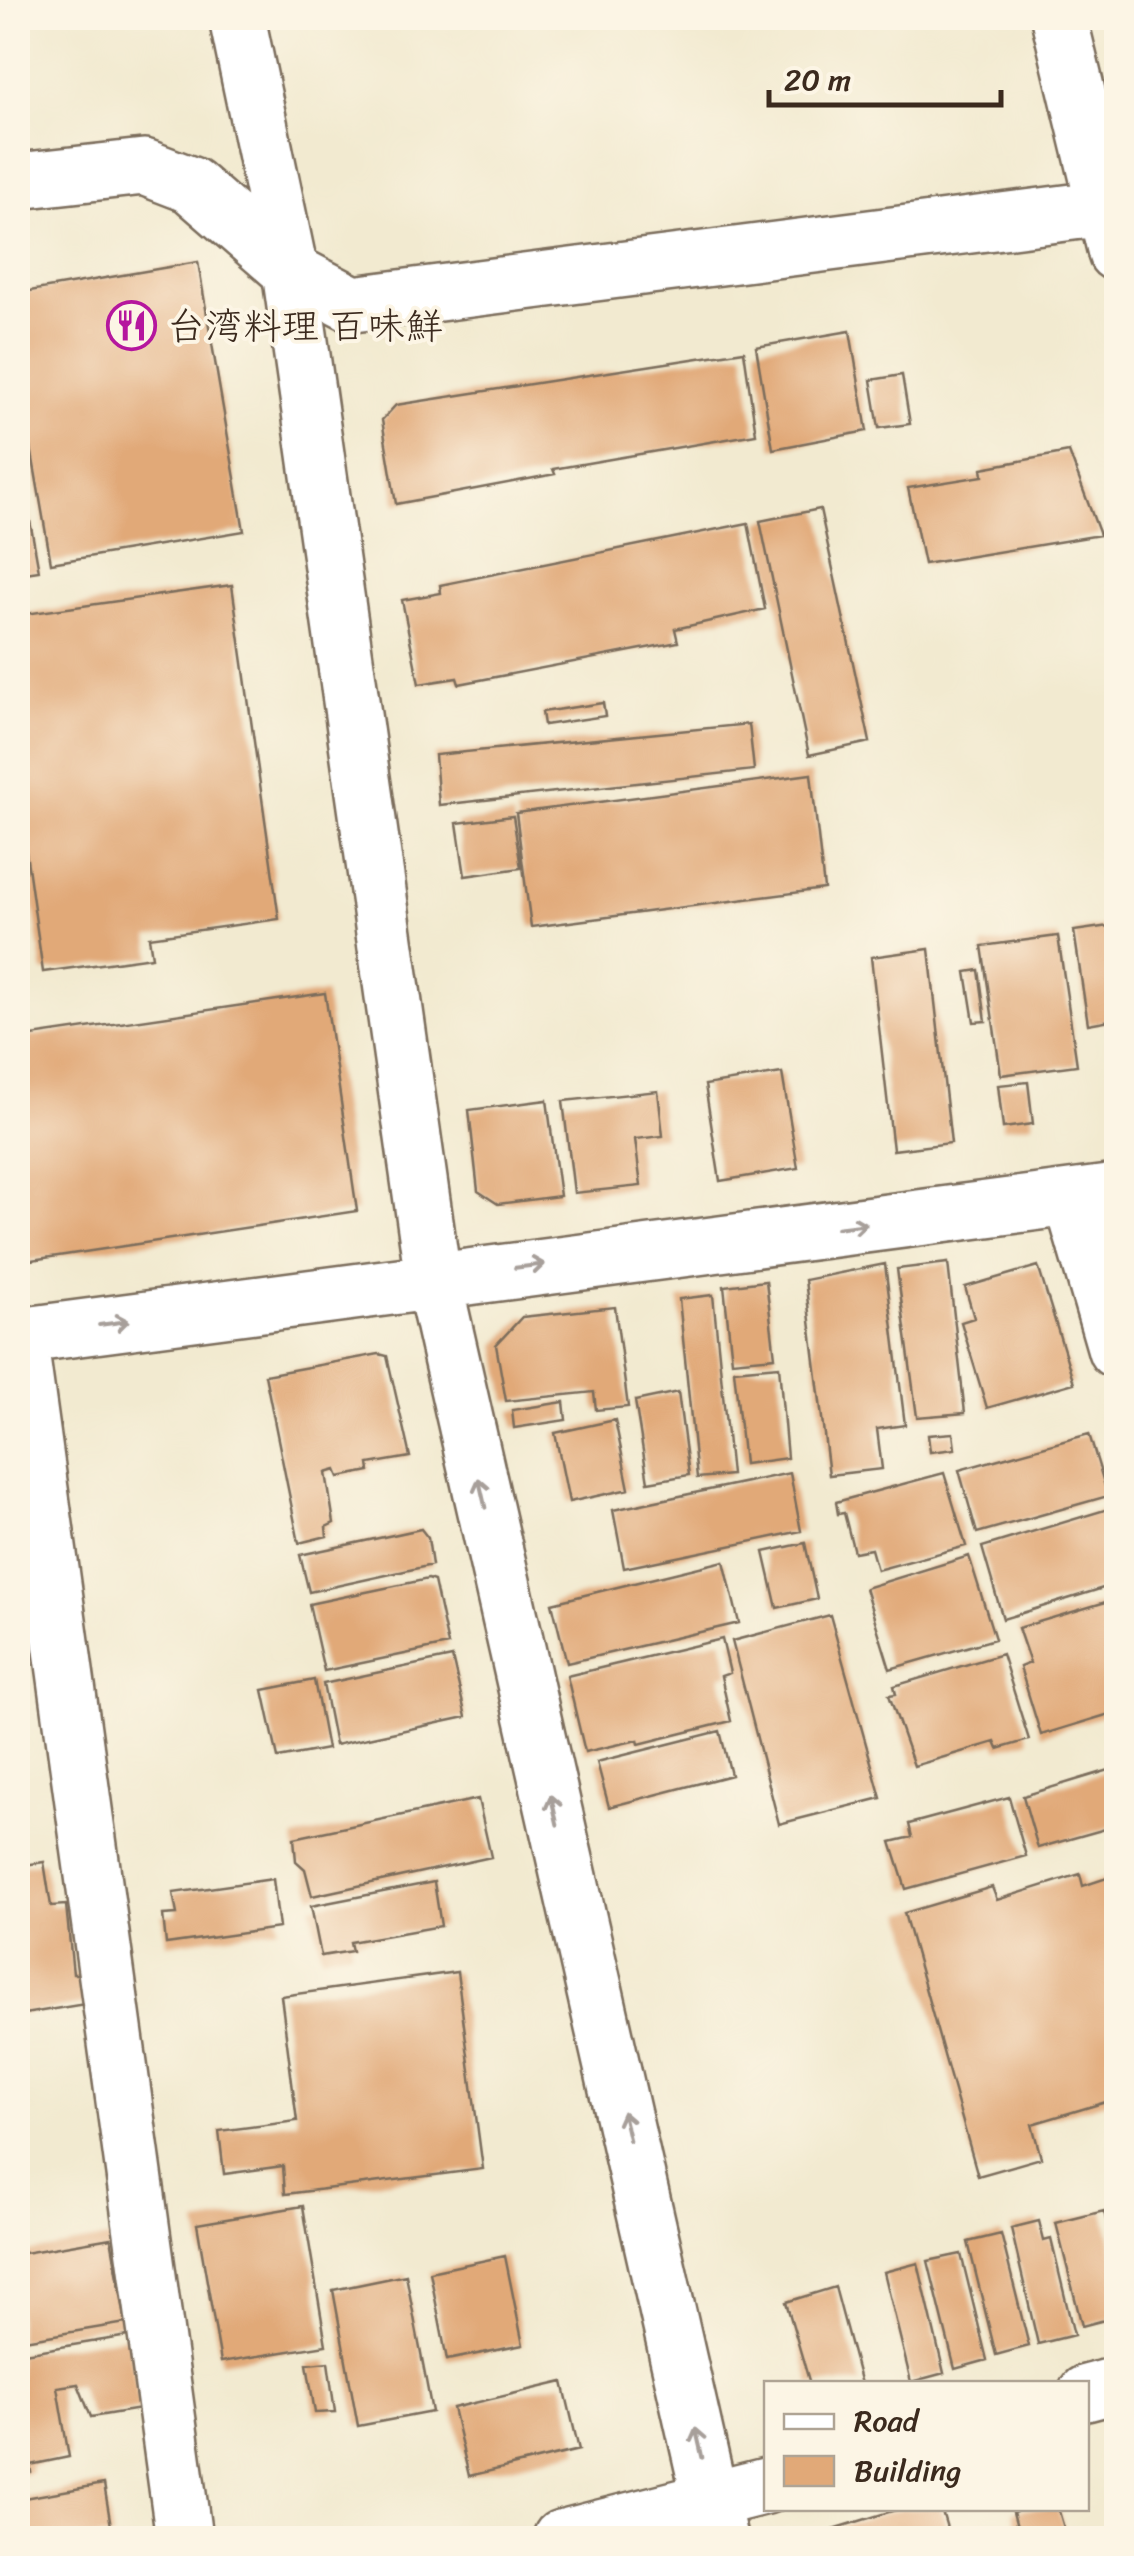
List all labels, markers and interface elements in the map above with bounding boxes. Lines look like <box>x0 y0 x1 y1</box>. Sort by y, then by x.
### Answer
scale bar <box>769 45 1002 107</box>
text: 20 m <box>784 53 851 107</box>
place label: 台湾料理 百味鮮 <box>167 293 443 360</box>
restaurant icon: 台湾料理 百味鮮 <box>106 300 158 352</box>
one-way arrow <box>835 1216 868 1235</box>
one-way arrow <box>513 1256 545 1275</box>
one-way arrow <box>97 1313 130 1332</box>
one-way arrow <box>472 1478 490 1510</box>
one-way arrow <box>544 1794 562 1826</box>
one-way arrow <box>616 2111 635 2143</box>
legend <box>764 2381 1089 2511</box>
text: Road <box>854 2394 921 2448</box>
one-way arrow <box>689 2428 707 2460</box>
text: Building <box>854 2444 961 2498</box>

